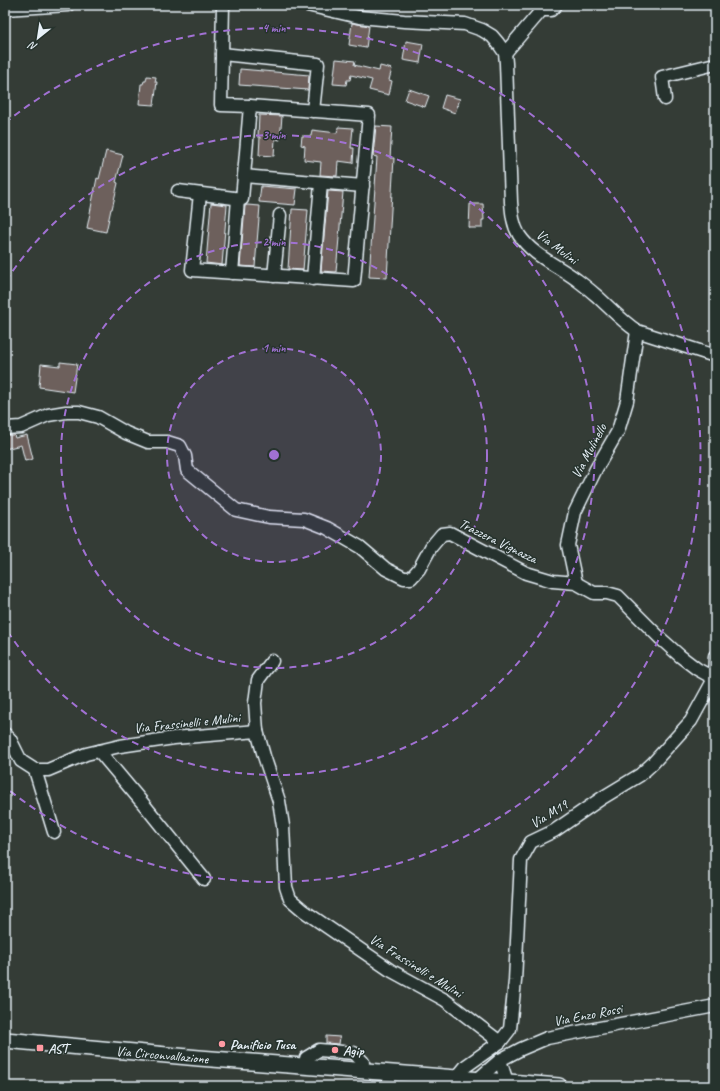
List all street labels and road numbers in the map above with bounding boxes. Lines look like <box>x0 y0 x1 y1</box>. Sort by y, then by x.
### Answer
street label: Via Mulini <box>533 226 583 270</box>
street label: Via Mulinello <box>568 420 611 481</box>
street label: Trazzera Vignazza <box>456 515 541 568</box>
street label: Via Frassinelli e Mulini <box>133 709 243 737</box>
street label: Via M19 <box>527 795 572 832</box>
street label: Via Frassinelli e Mulini <box>366 931 468 1003</box>
street label: Via Enzo Rossi <box>552 1000 626 1030</box>
street label: Via Circonvallazione <box>115 1042 210 1068</box>

